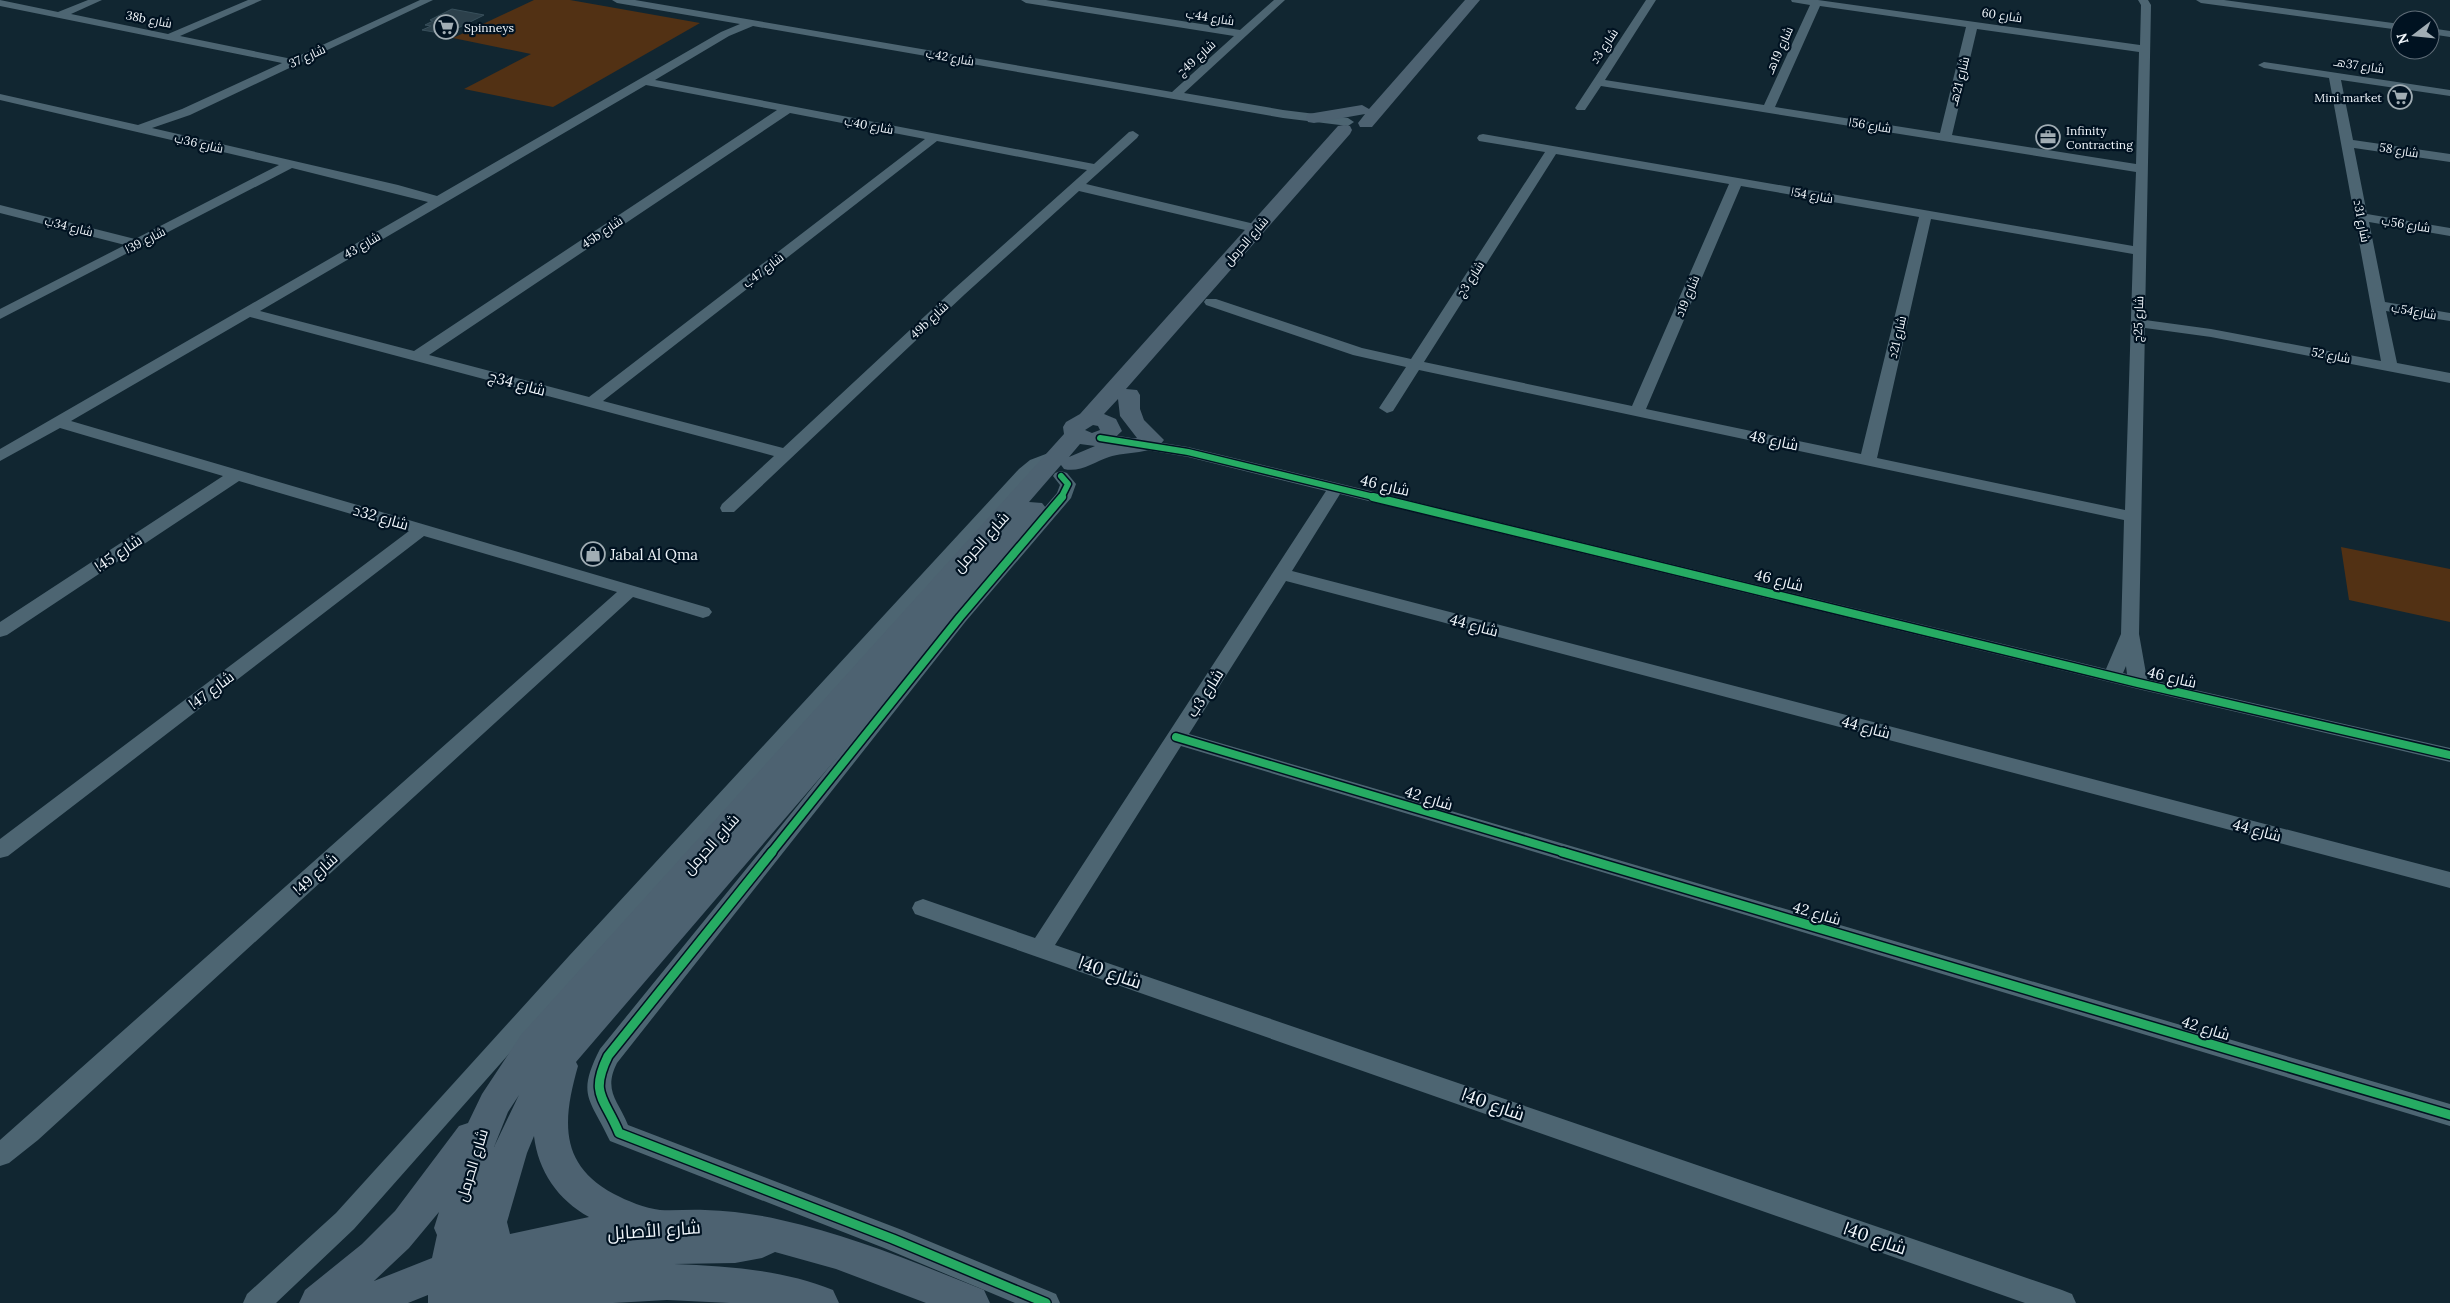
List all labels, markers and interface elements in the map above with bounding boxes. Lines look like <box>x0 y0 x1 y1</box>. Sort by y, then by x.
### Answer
street label: شارع 60 <box>1981 5 2023 26</box>
street label: شارع 44ب <box>1185 6 1235 29</box>
street label: 38b شارع <box>124 7 173 32</box>
north arrow <box>2390 10 2440 60</box>
supermarket icon: Spinneys <box>433 14 459 40</box>
place label: Spinneys <box>464 20 515 35</box>
street label: شارع 19هـ <box>1762 24 1797 77</box>
street label: شارع 3د <box>1587 26 1622 67</box>
text: N <box>2392 31 2413 46</box>
street label: شارع 49ج <box>1174 37 1219 80</box>
street label: شارع 37 <box>286 41 328 72</box>
street label: شارع 42ب <box>924 45 975 70</box>
street label: شارع 37هـ <box>2332 53 2385 77</box>
street label: شارع 21هـ <box>1945 55 1973 108</box>
supermarket icon: Mini market <box>2387 84 2413 110</box>
place label: Mini market <box>2314 90 2382 105</box>
street label: شارع 40ب <box>843 113 895 138</box>
street label: شارع 56ا <box>1847 114 1893 137</box>
place label: Infinity Contracting <box>2066 123 2133 152</box>
office icon: Infinity Contracting <box>2035 124 2061 150</box>
street label: شارع 36ب <box>173 130 225 157</box>
street label: شارع 58 <box>2378 139 2420 162</box>
street label: شارع 54ا <box>1790 184 1834 207</box>
street label: شارع 31د <box>2350 198 2374 244</box>
street label: شارع 34ب <box>43 213 95 240</box>
street label: 45b شارع <box>579 213 626 252</box>
street label: شارع الحرمل <box>1221 213 1272 269</box>
street label: شارع 56ب <box>2380 213 2432 236</box>
street label: شارع 39ا <box>122 223 168 257</box>
street label: شارع 43 <box>341 229 383 262</box>
street label: شارع 47ب <box>739 249 787 291</box>
street label: شارع 3ج <box>1453 258 1488 300</box>
street label: شارع 19د <box>1672 273 1703 319</box>
street label: شارع 25ج <box>2130 296 2147 342</box>
street label: 49b شارع <box>907 298 952 342</box>
street label: شارع54ب <box>2390 300 2438 323</box>
street label: شارع 21د <box>1885 314 1910 360</box>
street label: شارع 52 <box>2310 344 2352 367</box>
street label: شارع 34ج <box>486 366 548 402</box>
street label: شارع 48 <box>1747 426 1800 456</box>
street label: شارع 46 <box>1358 470 1411 502</box>
street label: شارع 32د <box>351 500 411 536</box>
street label: شارع الحرمل <box>949 508 1015 577</box>
street label: شارع 45ا <box>91 530 147 577</box>
shop icon: Jabal Al Qma <box>580 541 606 567</box>
place label: Jabal Al Qma <box>609 545 698 564</box>
street label: شارع 46 <box>1752 565 1805 597</box>
street label: شارع 44 <box>1447 609 1500 642</box>
street label: شارع 46 <box>2145 662 2198 694</box>
street label: شارع 3ب <box>1183 666 1229 722</box>
street label: شارع 47ا <box>184 667 239 715</box>
street label: شارع 44 <box>1839 711 1892 744</box>
street label: شارع 42 <box>1402 782 1455 816</box>
street label: شارع الحرمل <box>679 810 745 879</box>
street label: شارع 44 <box>2230 814 2283 847</box>
street label: شارع 49ا <box>289 849 343 901</box>
street label: شارع 42 <box>1790 897 1843 931</box>
street label: شارع 40ا <box>1075 950 1145 994</box>
street label: شارع 42 <box>2179 1012 2232 1046</box>
street label: شارع 40ا <box>1458 1082 1528 1126</box>
street label: شارع الحرمل <box>452 1126 494 1204</box>
street label: شارع الأصايل <box>607 1215 702 1246</box>
street label: شارع 40ا <box>1840 1216 1910 1260</box>

